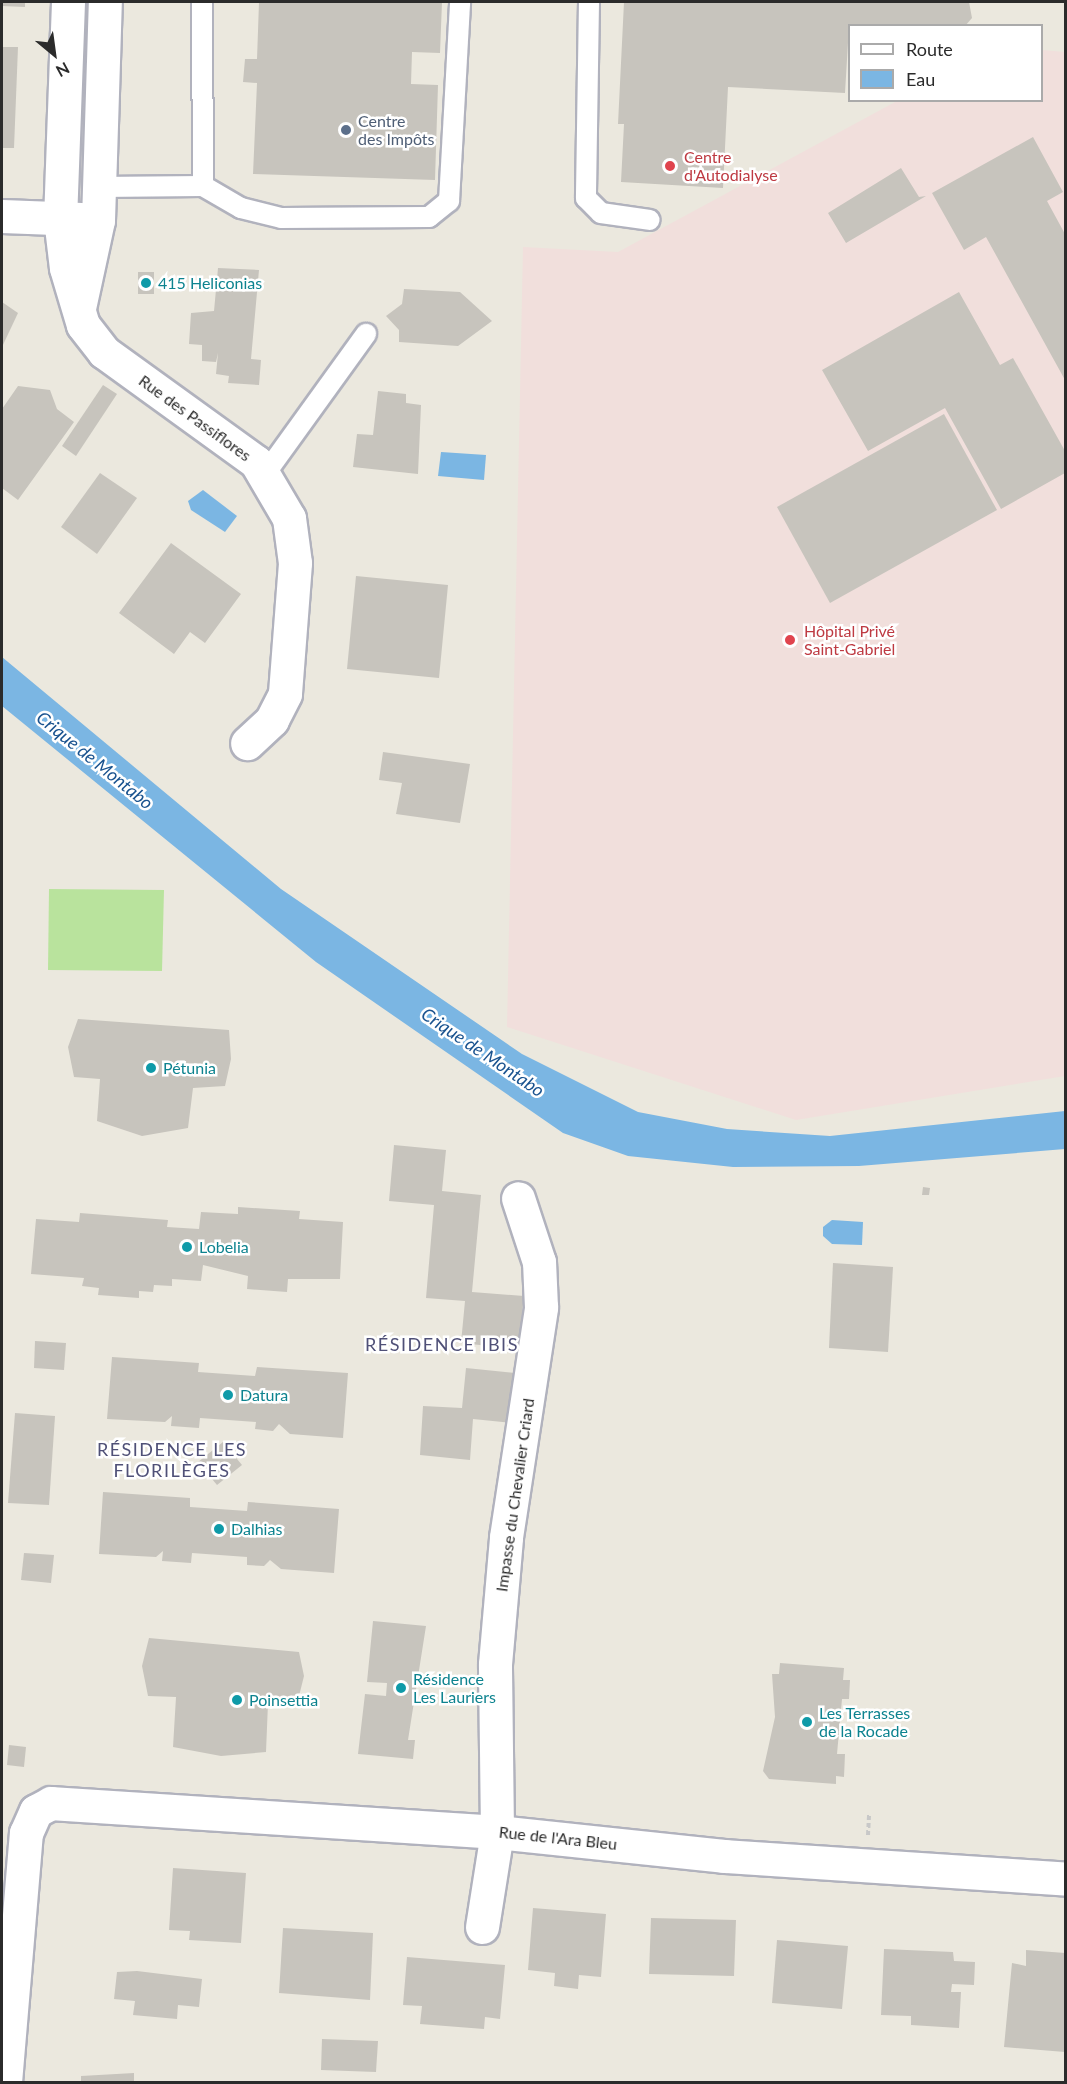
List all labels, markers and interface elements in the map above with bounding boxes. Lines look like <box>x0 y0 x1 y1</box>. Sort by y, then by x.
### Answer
north arrow <box>24 24 84 84</box>
legend <box>848 24 1043 102</box>
text: Route <box>906 38 953 60</box>
text: N <box>53 59 73 81</box>
text: Eau <box>906 68 935 90</box>
place label: Centre des Impôts <box>358 111 435 149</box>
marker: Centre des Impôts <box>339 123 353 137</box>
place label: Centre d'Autodialyse <box>684 147 778 185</box>
marker: Centre d'Autodialyse <box>661 157 679 175</box>
place label: 415 Heliconias <box>158 273 262 293</box>
marker: 415 Heliconias <box>139 276 153 290</box>
street label: Rue des Passiflores <box>135 371 255 465</box>
place label: Hôpital Privé Saint-Gabriel <box>804 621 895 659</box>
marker: Hôpital Privé Saint-Gabriel <box>781 631 799 649</box>
water label: Crique de Montabo <box>32 706 158 814</box>
water label: Crique de Montabo <box>417 1003 549 1101</box>
place label: Pétunia <box>163 1058 216 1078</box>
marker: Pétunia <box>144 1061 158 1075</box>
place label: Lobelia <box>199 1237 249 1257</box>
marker: Lobelia <box>180 1240 194 1254</box>
district label: RÉSIDENCE IBIS <box>365 1333 519 1355</box>
place label: Datura <box>240 1385 288 1405</box>
marker: Datura <box>221 1388 235 1402</box>
street label: Impasse du Chevalier Criard <box>492 1397 538 1593</box>
district label: RÉSIDENCE LES FLORILÈGES <box>97 1439 247 1482</box>
place label: Dalhias <box>231 1519 282 1539</box>
marker: Dalhias <box>212 1522 226 1536</box>
place label: Résidence Les Lauriers <box>413 1669 496 1707</box>
marker: Résidence Les Lauriers <box>394 1681 408 1695</box>
place label: Poinsettia <box>249 1690 318 1710</box>
marker: Poinsettia <box>230 1693 244 1707</box>
place label: Les Terrasses de la Rocade <box>819 1703 911 1741</box>
marker: Les Terrasses de la Rocade <box>800 1715 814 1729</box>
street label: Rue de l'Ara Bleu <box>498 1822 618 1854</box>

